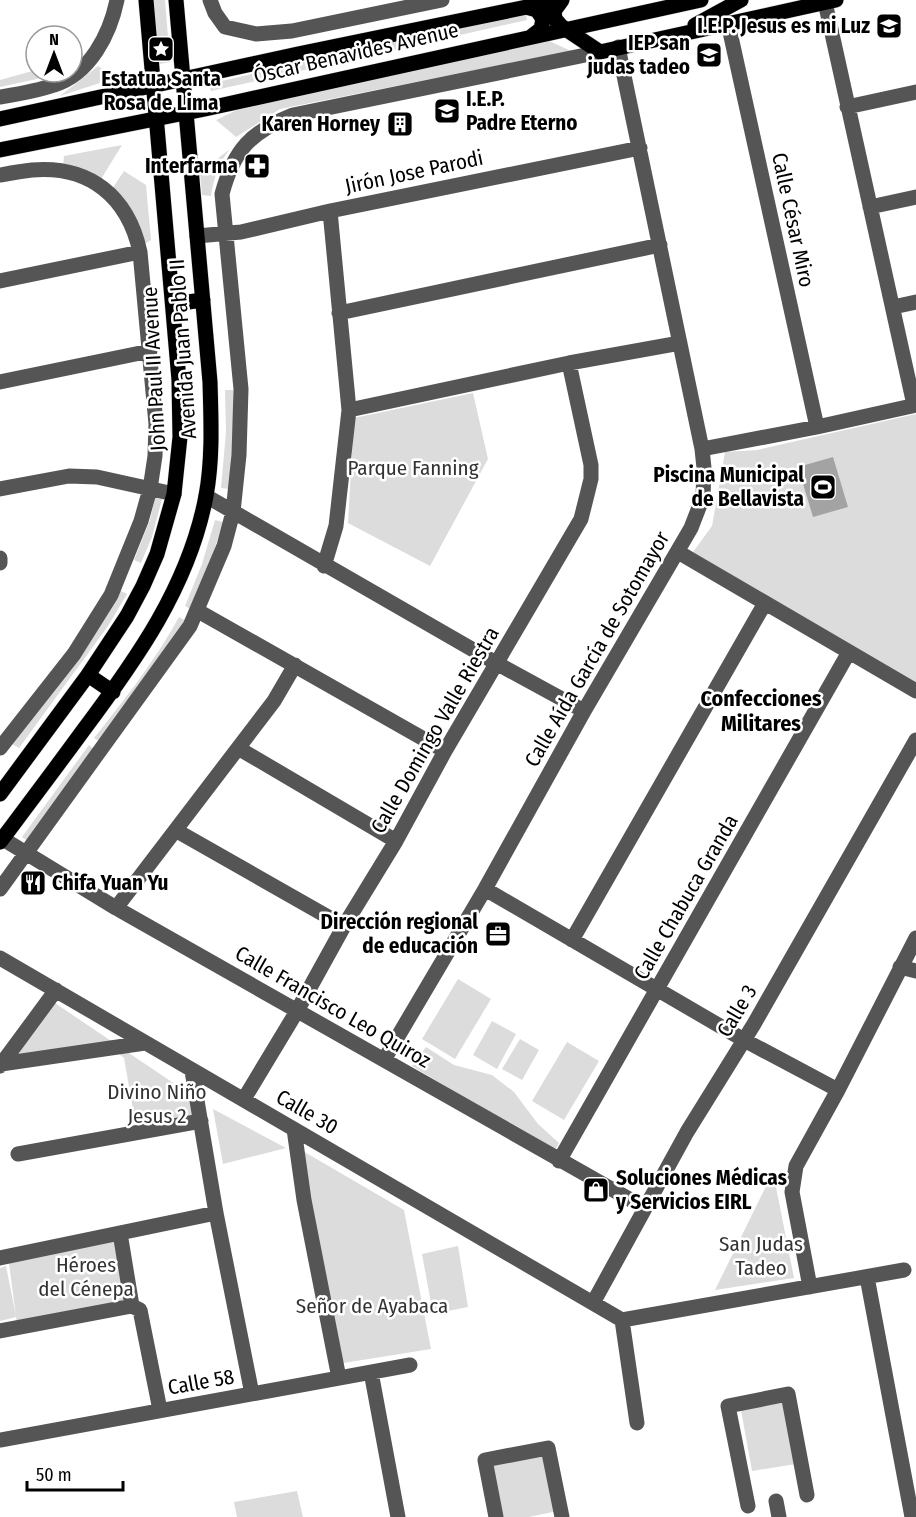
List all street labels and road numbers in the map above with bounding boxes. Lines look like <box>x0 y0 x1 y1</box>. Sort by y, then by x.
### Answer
street label: Óscar Benavides Avenue <box>251 17 461 89</box>
street label: Jirón Jose Parodi <box>343 145 485 199</box>
street label: Calle César Miro <box>766 150 820 290</box>
street label: Avenida Juan Pablo II <box>164 258 202 440</box>
street label: John Paul II Avenue <box>137 286 171 452</box>
street label: Calle Aída García de Sotomayor <box>519 526 675 771</box>
street label: Calle Domingo Valle Riestra <box>365 622 505 838</box>
street label: Calle Chabuca Granda <box>628 810 744 984</box>
street label: Calle Francisco Leo Quiroz <box>230 940 436 1074</box>
street label: Calle 3 <box>711 980 763 1042</box>
street label: Calle 30 <box>271 1084 343 1140</box>
street label: Calle 58 <box>166 1363 236 1401</box>

